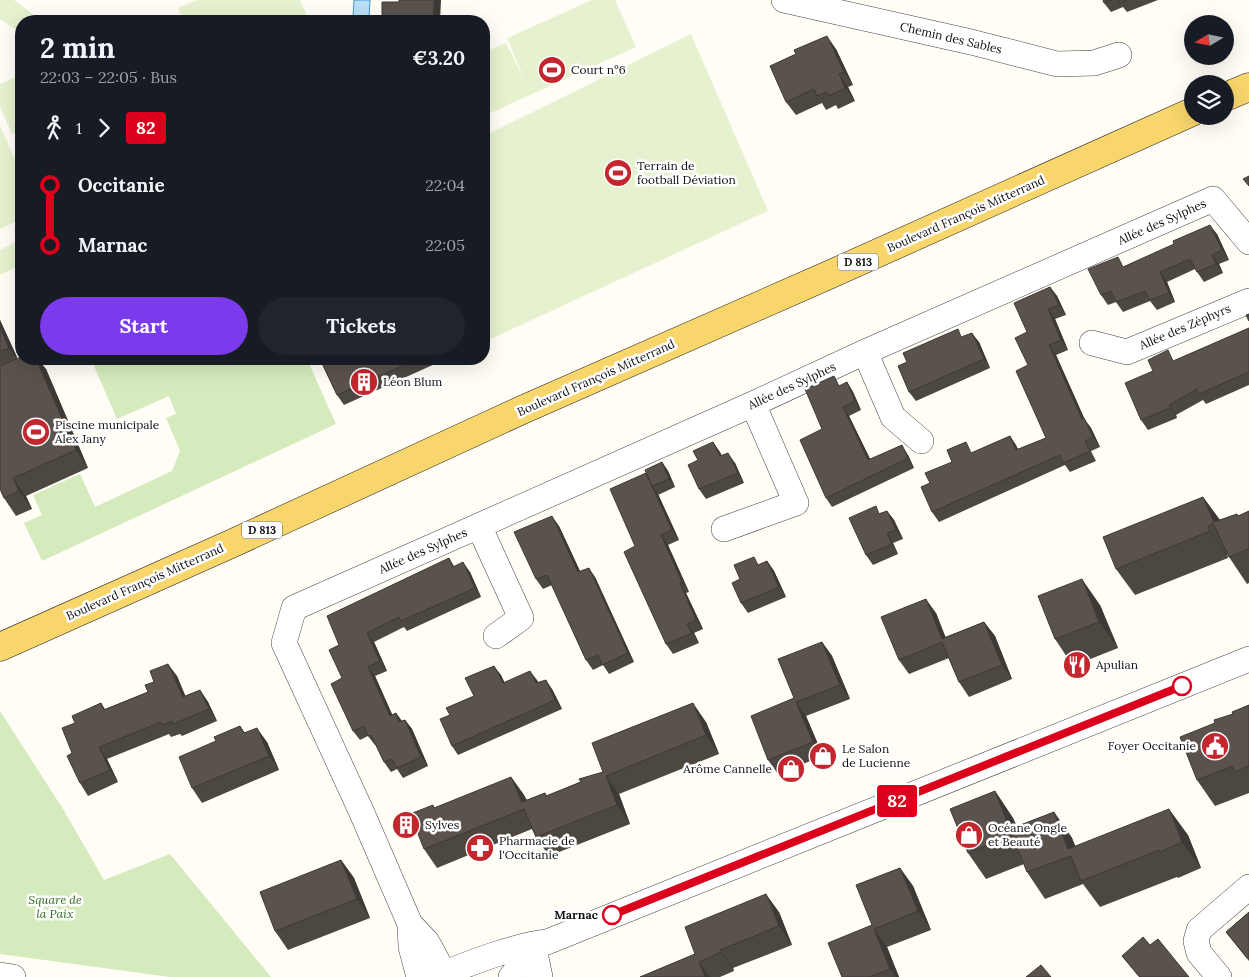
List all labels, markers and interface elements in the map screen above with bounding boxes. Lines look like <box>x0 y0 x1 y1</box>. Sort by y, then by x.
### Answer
north arrow <box>1184 15 1234 65</box>
map controls <box>1184 15 1234 125</box>
street label: Chemin des Sables <box>899 18 1004 57</box>
text: 2 min <box>40 30 115 66</box>
text: €3.20 <box>412 46 465 70</box>
sports icon: Court n°6 <box>537 55 567 85</box>
place label: Court n°6 <box>571 62 626 77</box>
text: 22:03 – 22:05 · Bus <box>40 67 177 87</box>
button: layers <box>1184 75 1234 125</box>
icon: walk <box>40 114 68 142</box>
icon: forward <box>90 114 118 142</box>
text: 82 <box>136 116 156 139</box>
text: 1 <box>76 118 82 138</box>
sports icon: Terrain de football Déviation <box>603 158 633 188</box>
place label: Terrain de football Déviation <box>637 158 736 187</box>
street label: Boulevard François Mitterrand <box>885 172 1047 255</box>
text: Occitanie <box>78 173 165 197</box>
text: 22:04 <box>425 175 465 195</box>
street label: Allée des Sylphes <box>1114 195 1209 248</box>
text: Marnac <box>78 233 147 257</box>
text: 22:05 <box>425 235 465 255</box>
road number: D 813 <box>838 253 878 270</box>
button: Start <box>40 297 248 355</box>
button: Tickets <box>258 297 465 355</box>
street label: Allée des Zéphyrs <box>1136 300 1233 353</box>
street label: Boulevard François Mitterrand <box>515 336 677 419</box>
street label: Allée des Sylphes <box>745 358 839 413</box>
building icon: Léon Blum <box>349 367 379 397</box>
place label: Léon Blum <box>383 374 443 389</box>
sports icon: Piscine municipale Alex Jany <box>21 417 51 447</box>
place label: Piscine municipale Alex Jany <box>54 417 160 446</box>
road number: D 813 <box>242 522 282 538</box>
street label: Allée des Sylphes <box>375 524 470 577</box>
street label: Boulevard François Mitterrand <box>64 540 226 623</box>
restaurant icon: Apulian <box>1062 650 1092 680</box>
place label: Apulian <box>1095 657 1138 672</box>
unlabelled marker <box>1172 676 1192 696</box>
public building icon: Foyer Occitanie <box>1200 731 1230 761</box>
place label: Foyer Occitanie <box>1108 738 1196 753</box>
shop icon: Le Salon de Lucienne <box>808 741 838 771</box>
place label: Le Salon de Lucienne <box>842 741 911 770</box>
shop icon: Arôme Cannelle <box>776 754 806 784</box>
place label: Arôme Cannelle <box>682 761 772 776</box>
line badge: 82 <box>874 785 920 817</box>
text: 82 <box>887 789 907 812</box>
building icon: Sylves <box>391 810 421 840</box>
place label: Sylves <box>425 817 460 832</box>
shop icon: Océane Ongle et Beauté <box>954 820 984 850</box>
place label: Océane Ongle et Beauté <box>988 820 1067 849</box>
pharmacy icon: Pharmacie de l'Occitanie <box>465 833 495 863</box>
place label: Pharmacie de l'Occitanie <box>499 833 575 862</box>
park label: Square de la Paix <box>28 892 82 921</box>
marker: Marnac <box>602 905 622 925</box>
place label: Marnac <box>554 907 599 922</box>

